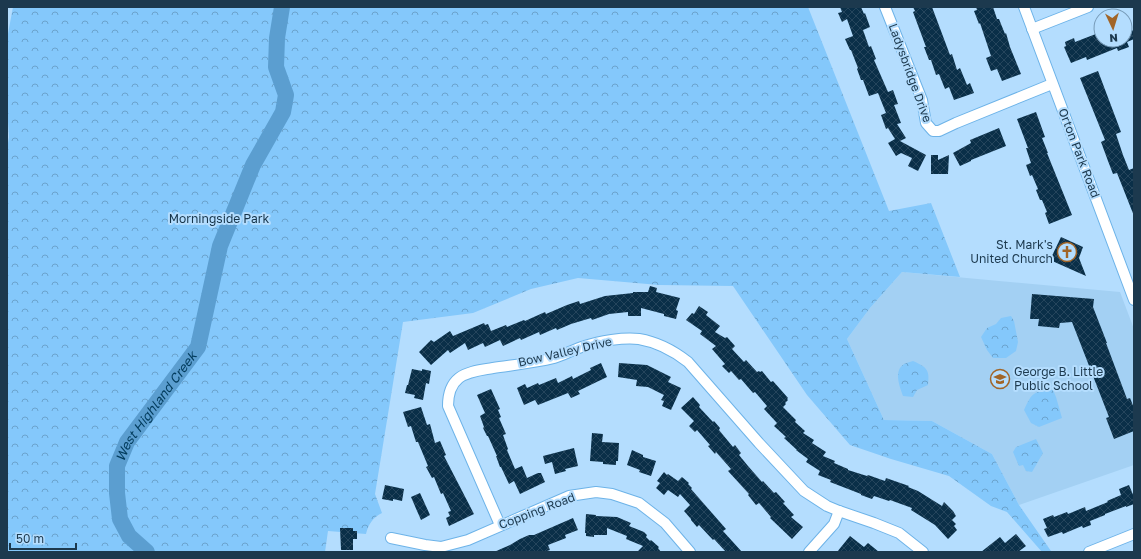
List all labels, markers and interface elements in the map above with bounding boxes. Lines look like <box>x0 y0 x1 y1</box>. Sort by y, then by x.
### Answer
north arrow <box>1093 8 1133 48</box>
street label: Ladysbridge Drive <box>886 21 935 124</box>
text: N <box>1109 32 1118 45</box>
street label: Orton Park Road <box>1056 106 1103 200</box>
park label: Morningside Park <box>169 211 269 226</box>
place label: St. Mark's United Church <box>970 237 1053 266</box>
church icon: St. Mark's United Church <box>1056 241 1078 263</box>
street label: Bow Valley Drive <box>517 333 613 370</box>
water label: West Highland Creek <box>112 347 201 464</box>
place label: George B. Little Public School <box>1014 364 1103 393</box>
school or university icon: George B. Little Public School <box>989 368 1011 390</box>
street label: Copping Road <box>497 489 577 532</box>
scale bar <box>10 525 76 551</box>
text: 50 m <box>16 531 44 546</box>

